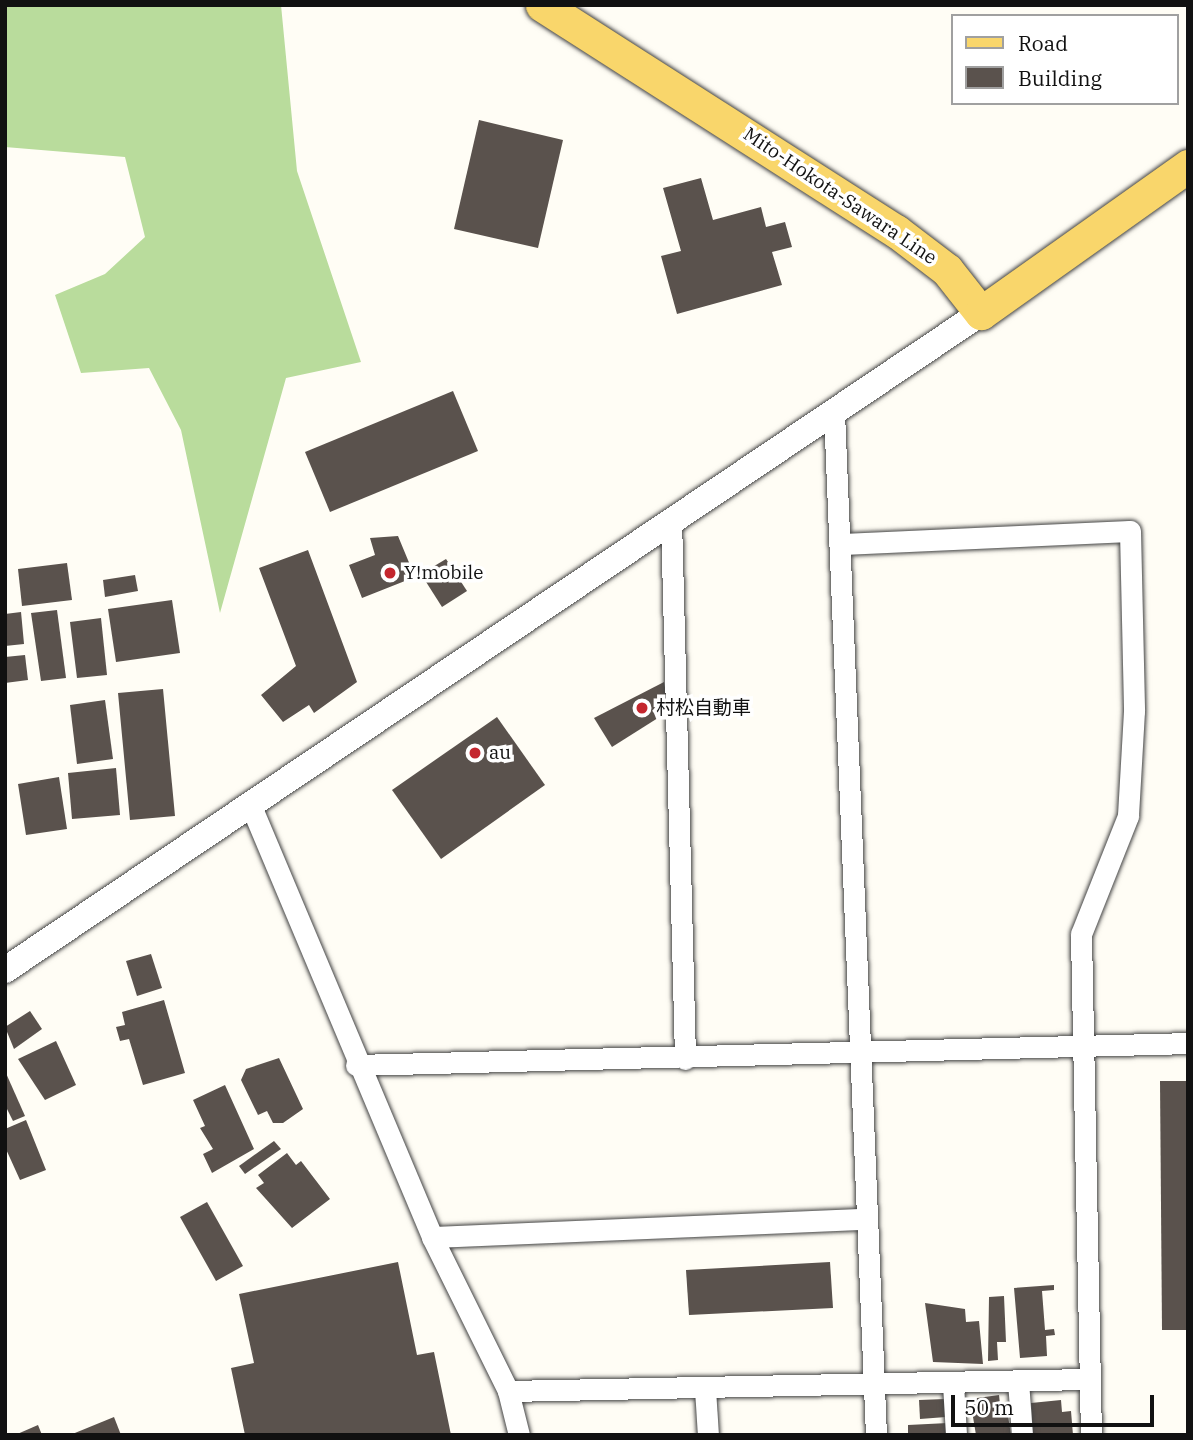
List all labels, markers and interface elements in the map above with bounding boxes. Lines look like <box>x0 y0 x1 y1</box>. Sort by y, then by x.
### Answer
legend <box>951 14 1179 105</box>
text: Road <box>1018 29 1068 57</box>
text: Building <box>1018 64 1102 92</box>
street label: Mito-Hokota-Sawara Line <box>739 123 941 269</box>
place label: Y!mobile <box>404 562 483 584</box>
marker: Y!mobile <box>382 565 398 581</box>
place label: 村松自動車 <box>656 697 751 719</box>
marker: 村松自動車 <box>634 700 650 716</box>
place label: au <box>489 742 511 764</box>
marker: au <box>467 745 483 761</box>
scale bar <box>955 1380 1158 1424</box>
text: 50 m <box>964 1393 1014 1421</box>

